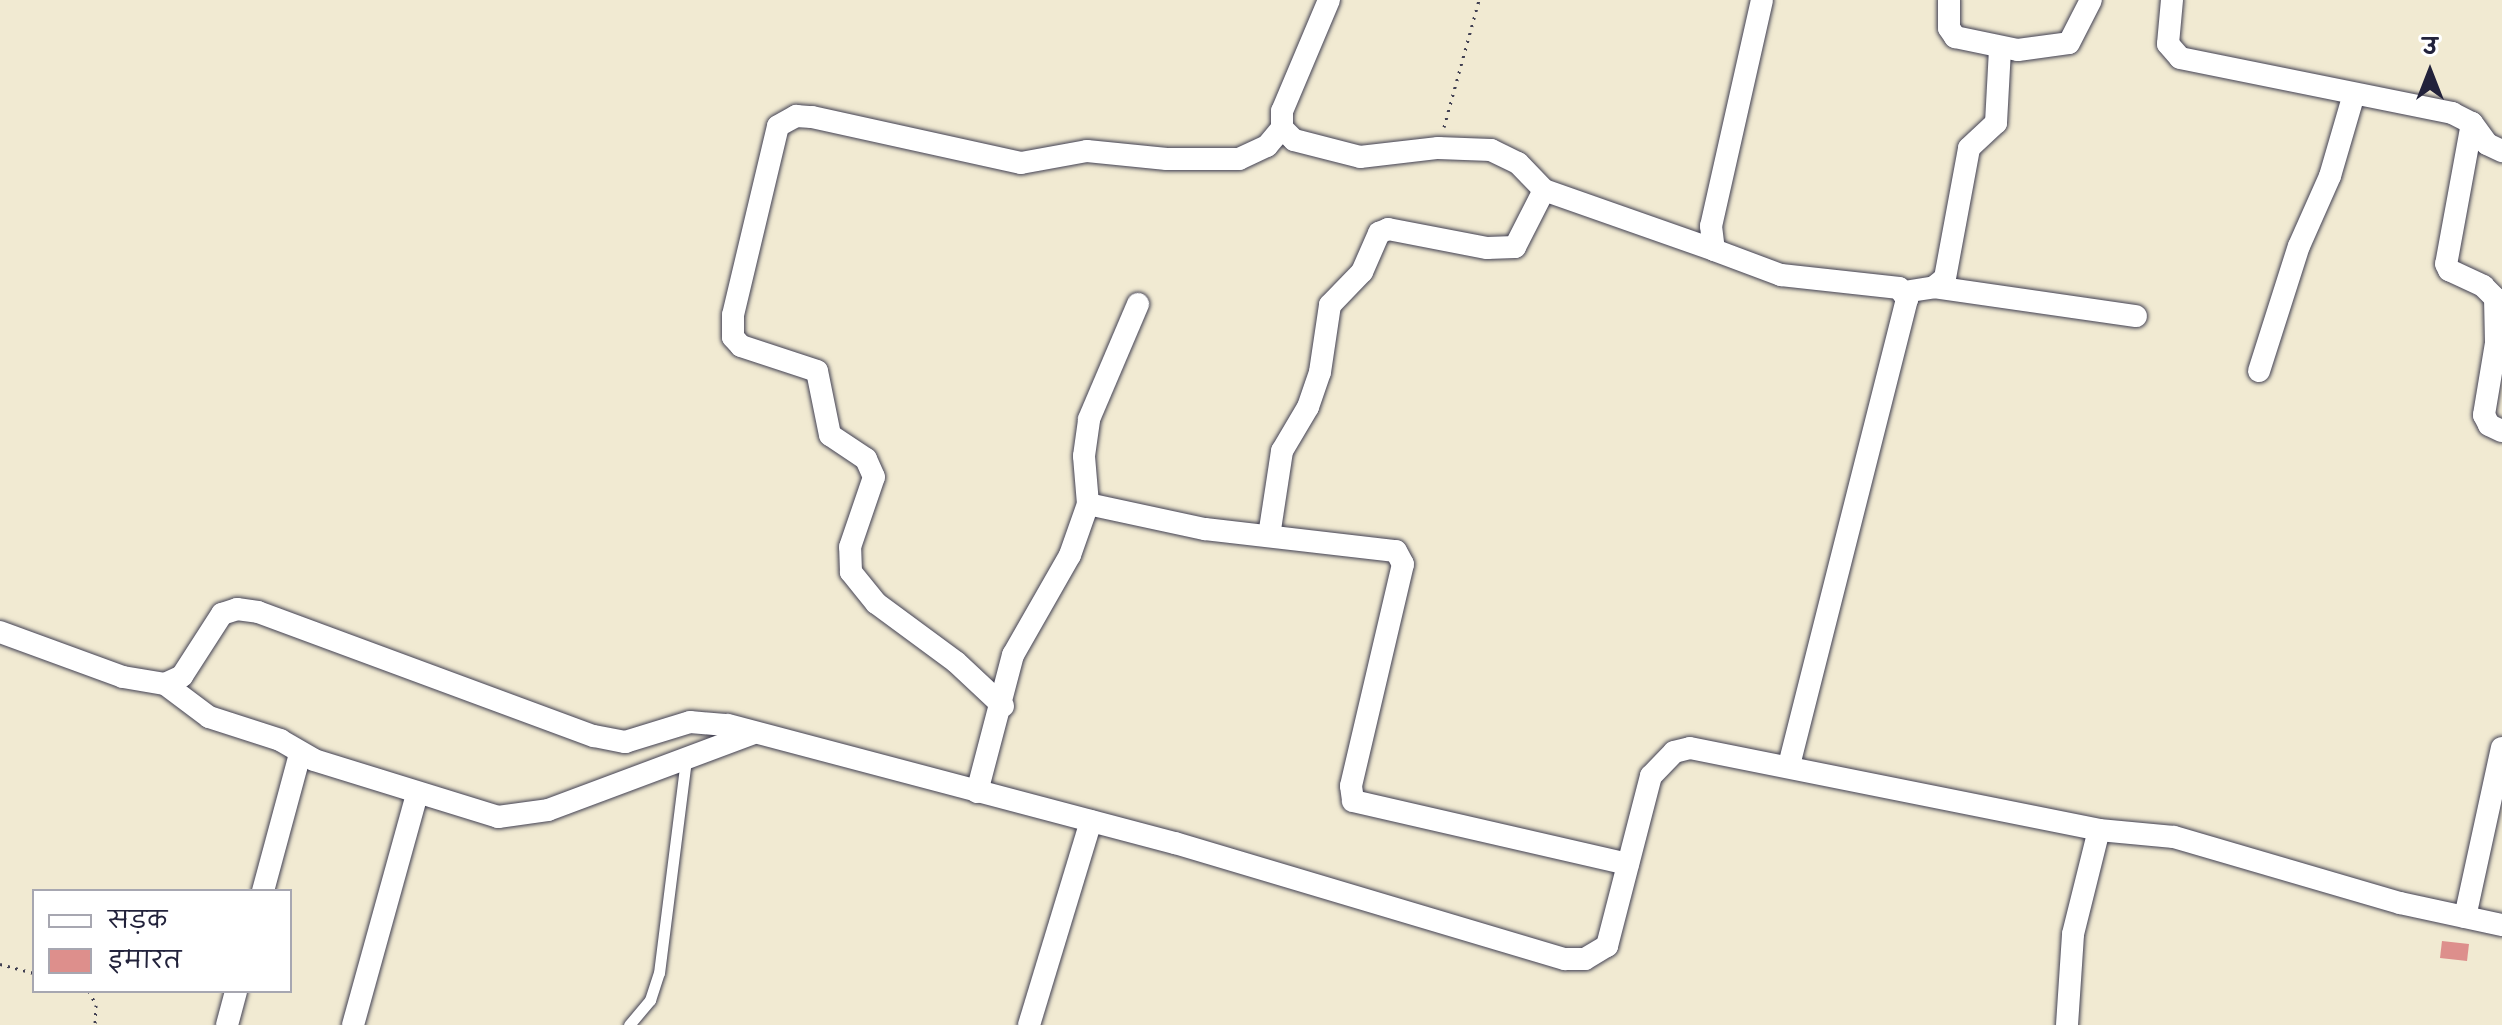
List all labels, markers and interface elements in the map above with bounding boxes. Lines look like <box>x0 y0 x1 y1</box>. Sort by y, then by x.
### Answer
north arrow <box>2390 32 2470 112</box>
text: उ <box>2423 34 2437 62</box>
legend <box>32 889 292 993</box>
text: सड़क <box>108 906 167 937</box>
text: इमारत <box>108 946 181 977</box>

